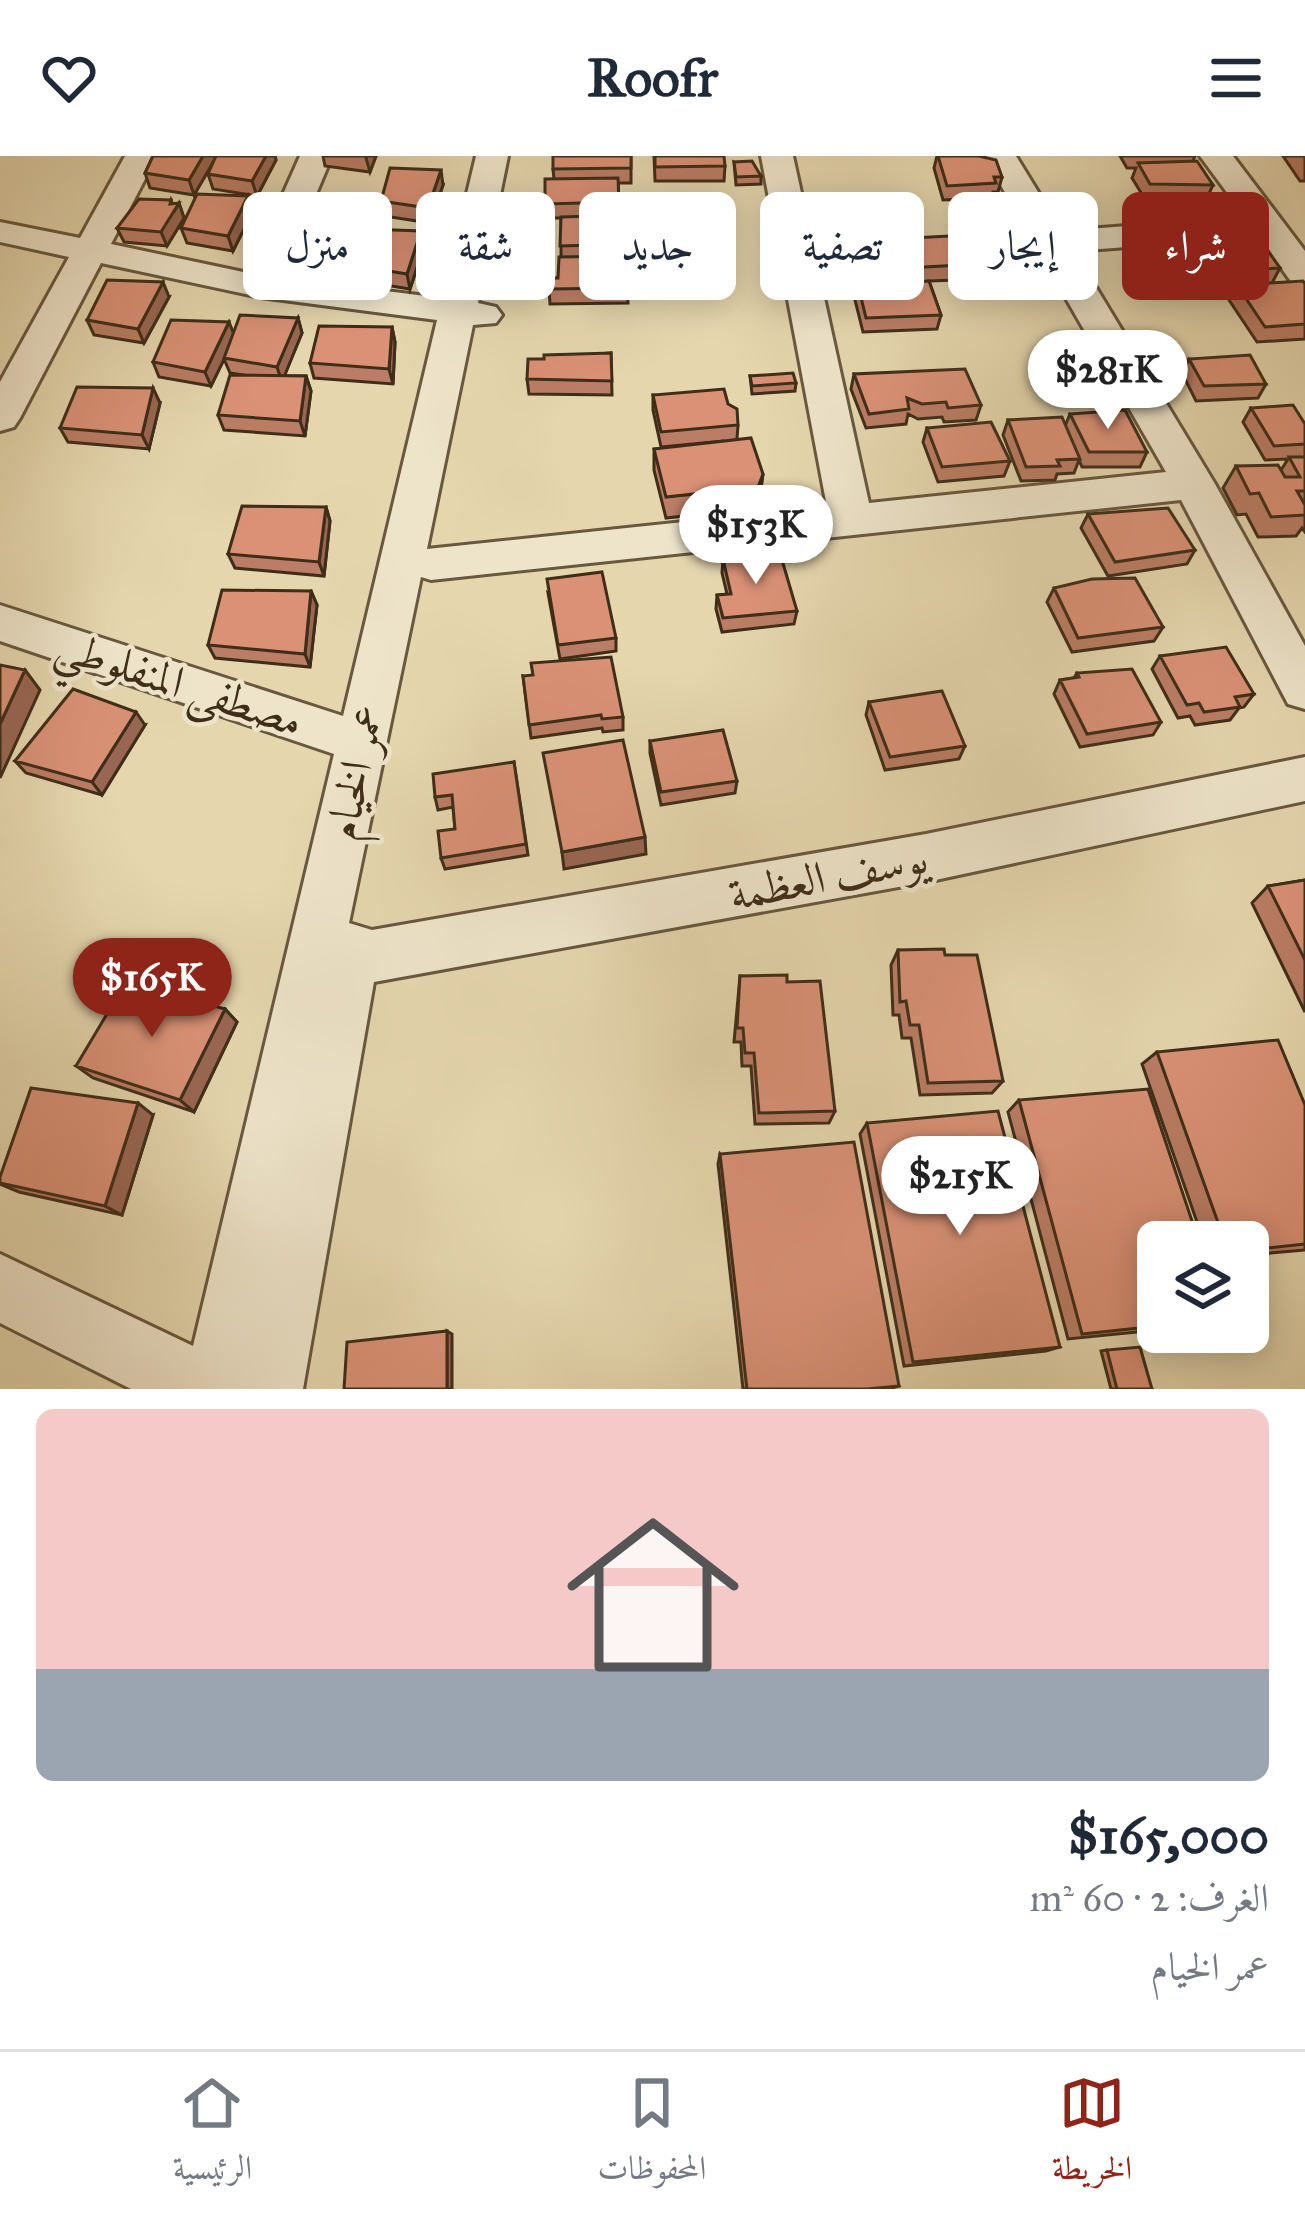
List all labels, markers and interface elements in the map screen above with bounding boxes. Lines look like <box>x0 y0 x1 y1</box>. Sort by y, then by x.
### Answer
icon: heart <box>36 45 102 111</box>
text: Roofr <box>587 45 718 111</box>
icon: menu <box>1203 45 1269 111</box>
chip: منزل <box>243 192 392 300</box>
chip: شقة <box>416 192 555 300</box>
chip: جديد <box>579 192 736 300</box>
chip: تصفية <box>760 192 924 300</box>
chip: إيجار <box>948 192 1098 300</box>
chip: شراء <box>1122 192 1269 300</box>
pin: $281K <box>1024 330 1192 432</box>
text: $281K <box>1055 345 1161 393</box>
pin: $153K <box>672 485 840 587</box>
text: $153K <box>706 500 806 548</box>
street label: مصطفى المنفلوطي <box>45 617 310 763</box>
street label: عمر الخيام <box>313 700 407 847</box>
street label: يوسف العظمة <box>724 829 935 923</box>
pin: $165K <box>68 938 236 1040</box>
text: $165K <box>100 953 204 1001</box>
pin: $215K <box>876 1136 1044 1238</box>
text: $215K <box>908 1151 1012 1199</box>
map controls <box>1137 1221 1269 1353</box>
button: layers <box>1137 1221 1269 1353</box>
icon: home <box>545 1487 761 1703</box>
text: $165,000 <box>1068 1805 1269 1867</box>
text: الغرف: 2 · 60 m² <box>1030 1874 1269 1922</box>
text: عمر الخيام <box>1151 1943 1269 1991</box>
tab: الرئيسية <box>173 2070 252 2200</box>
tab: المحفوظات <box>598 2070 706 2200</box>
tab: الخريطة <box>1052 2070 1132 2200</box>

